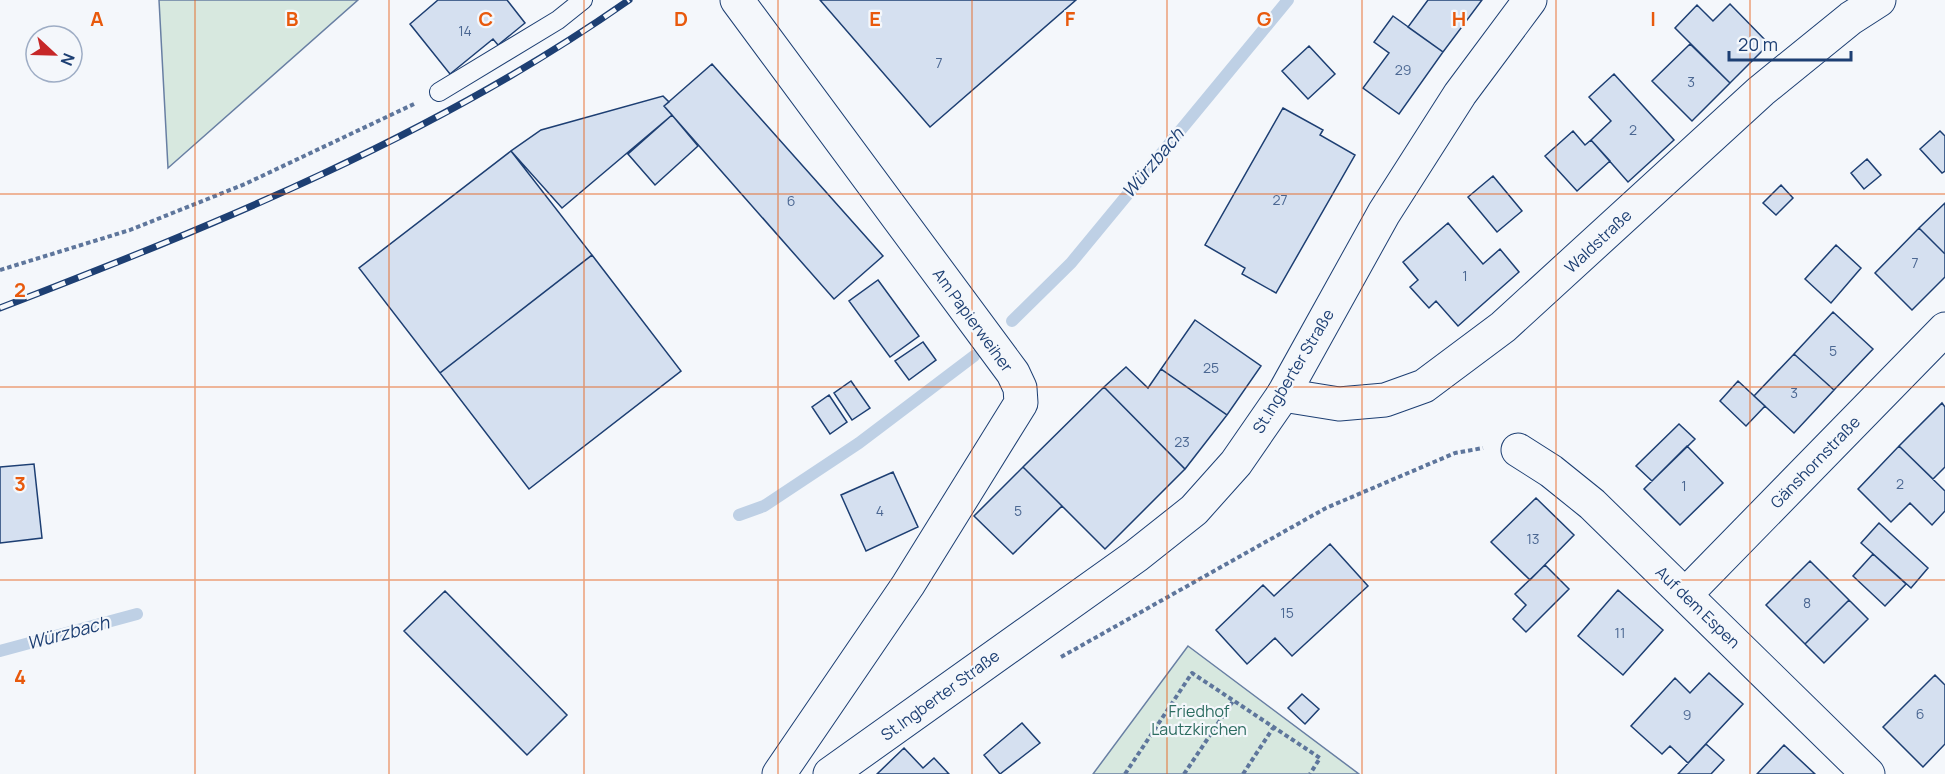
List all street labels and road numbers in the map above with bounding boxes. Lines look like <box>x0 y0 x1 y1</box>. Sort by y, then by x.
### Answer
street label: Waldstraße <box>1560 204 1636 278</box>
street label: Am Papierweiher <box>928 264 1018 376</box>
street label: St.Ingberter Straße <box>1247 305 1339 437</box>
street label: Gänshornstraße <box>1765 411 1865 513</box>
street label: Auf dem Espen <box>1651 561 1745 653</box>
street label: St.Ingberter Straße <box>876 644 1004 746</box>

